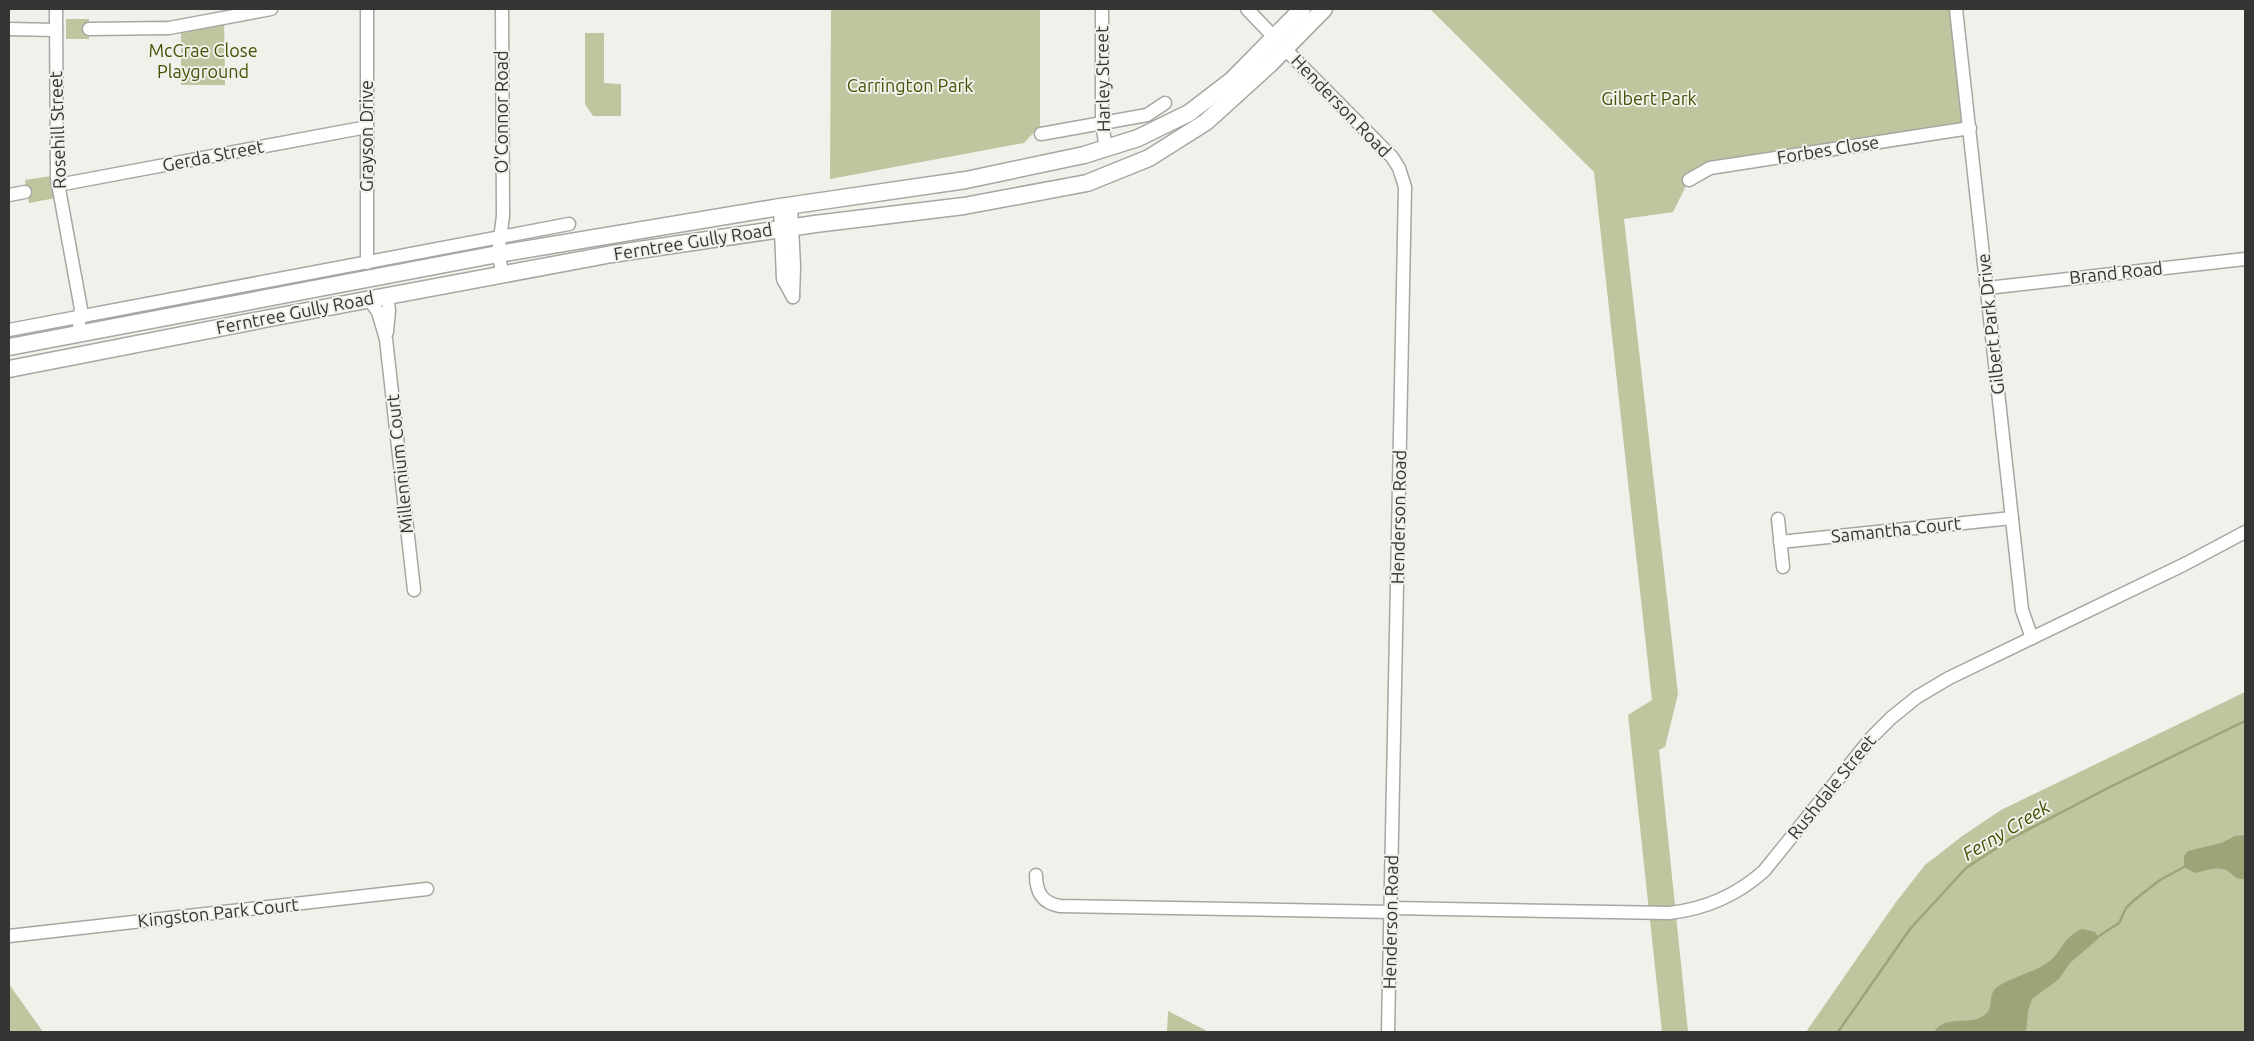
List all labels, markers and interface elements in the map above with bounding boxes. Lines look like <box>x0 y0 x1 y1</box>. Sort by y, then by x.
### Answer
street label: Harley Street <box>1091 26 1113 132</box>
park label: McCrae Close Playground <box>148 40 258 81</box>
street label: Henderson Road <box>1288 50 1396 161</box>
street label: O'Connor Road <box>491 51 511 173</box>
street label: Rosehill Street <box>45 71 69 189</box>
park label: Carrington Park <box>847 75 973 95</box>
street label: Grayson Drive <box>356 80 376 192</box>
park label: Gilbert Park <box>1601 88 1697 108</box>
street label: Forbes Close <box>1775 131 1880 167</box>
street label: Gerda Street <box>160 135 265 175</box>
street label: Ferntree Gully Road <box>612 219 774 263</box>
street label: Gilbert Park Drive <box>1973 252 2007 396</box>
street label: Brand Road <box>2068 257 2164 287</box>
street label: Ferntree Gully Road <box>214 287 375 337</box>
street label: Millennium Court <box>382 393 416 535</box>
street label: Henderson Road <box>1387 450 1409 584</box>
street label: Samantha Court <box>1830 512 1962 546</box>
street label: Rushdale Street <box>1783 730 1879 843</box>
water label: Ferny Creek <box>1958 795 2054 865</box>
street label: Henderson Road <box>1379 855 1401 989</box>
street label: Kingston Park Court <box>136 894 299 930</box>

